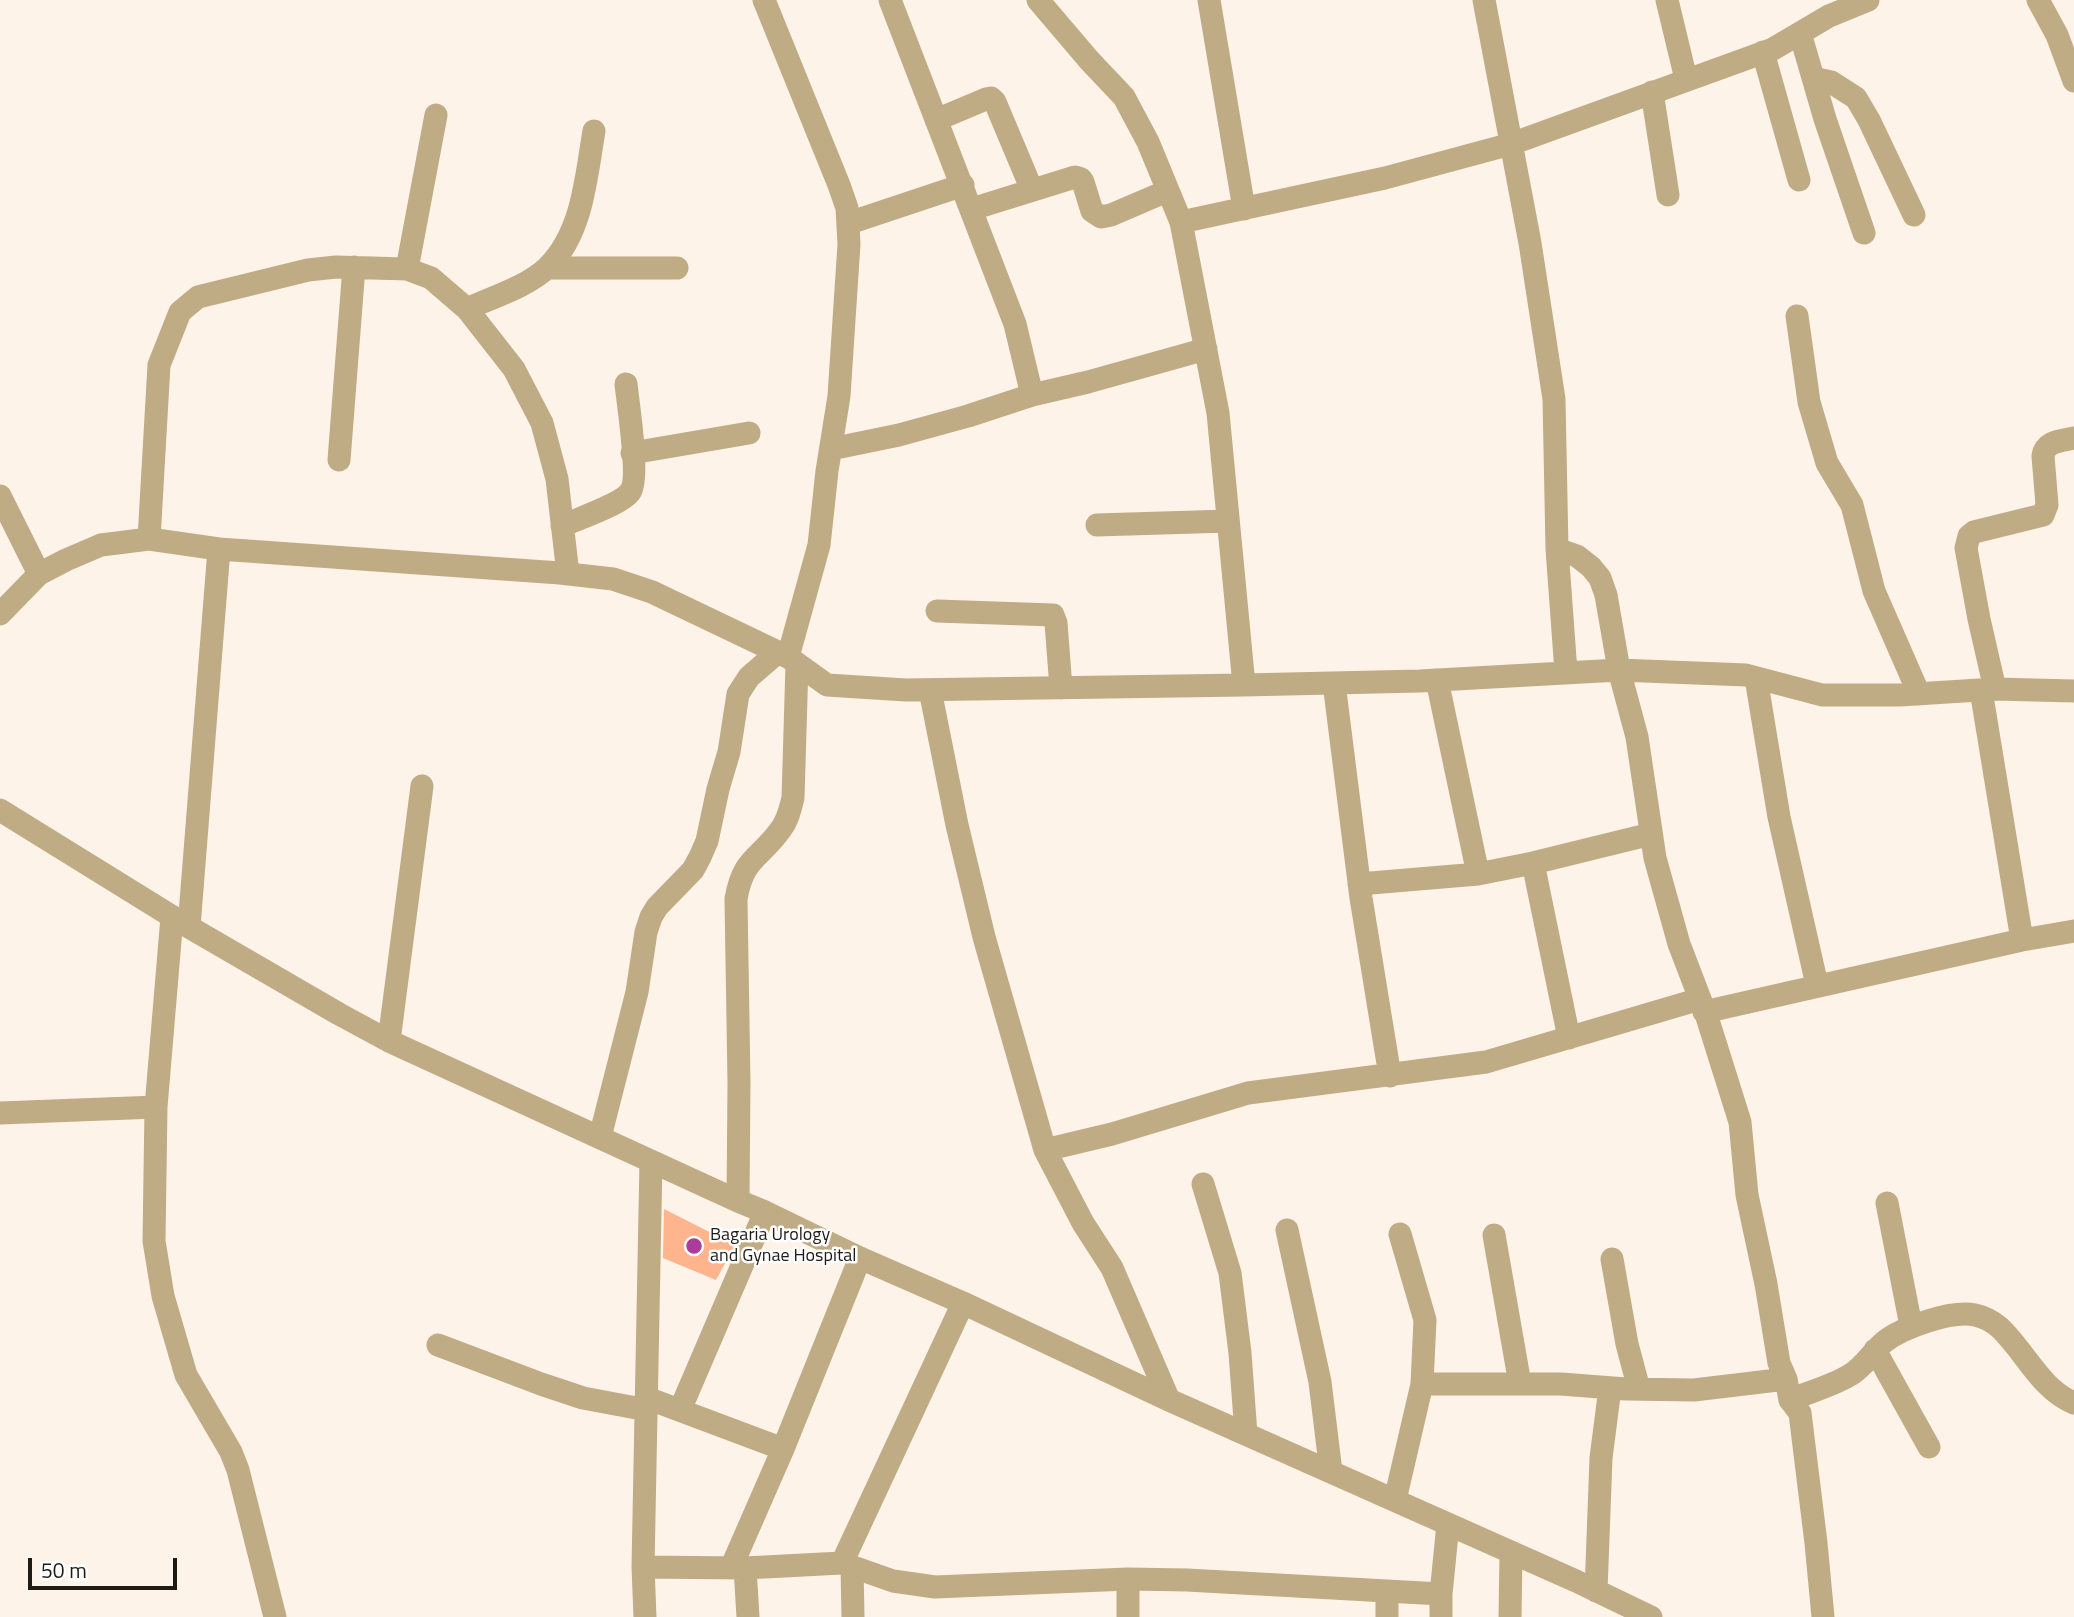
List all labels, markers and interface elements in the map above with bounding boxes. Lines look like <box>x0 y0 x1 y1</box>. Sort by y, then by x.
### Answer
place label: Bagaria Urology and Gynae Hospital <box>710 1225 856 1268</box>
marker: Bagaria Urology and Gynae Hospital <box>684 1236 704 1256</box>
scale bar <box>32 1544 180 1588</box>
text: 50 m <box>41 1554 87 1586</box>

